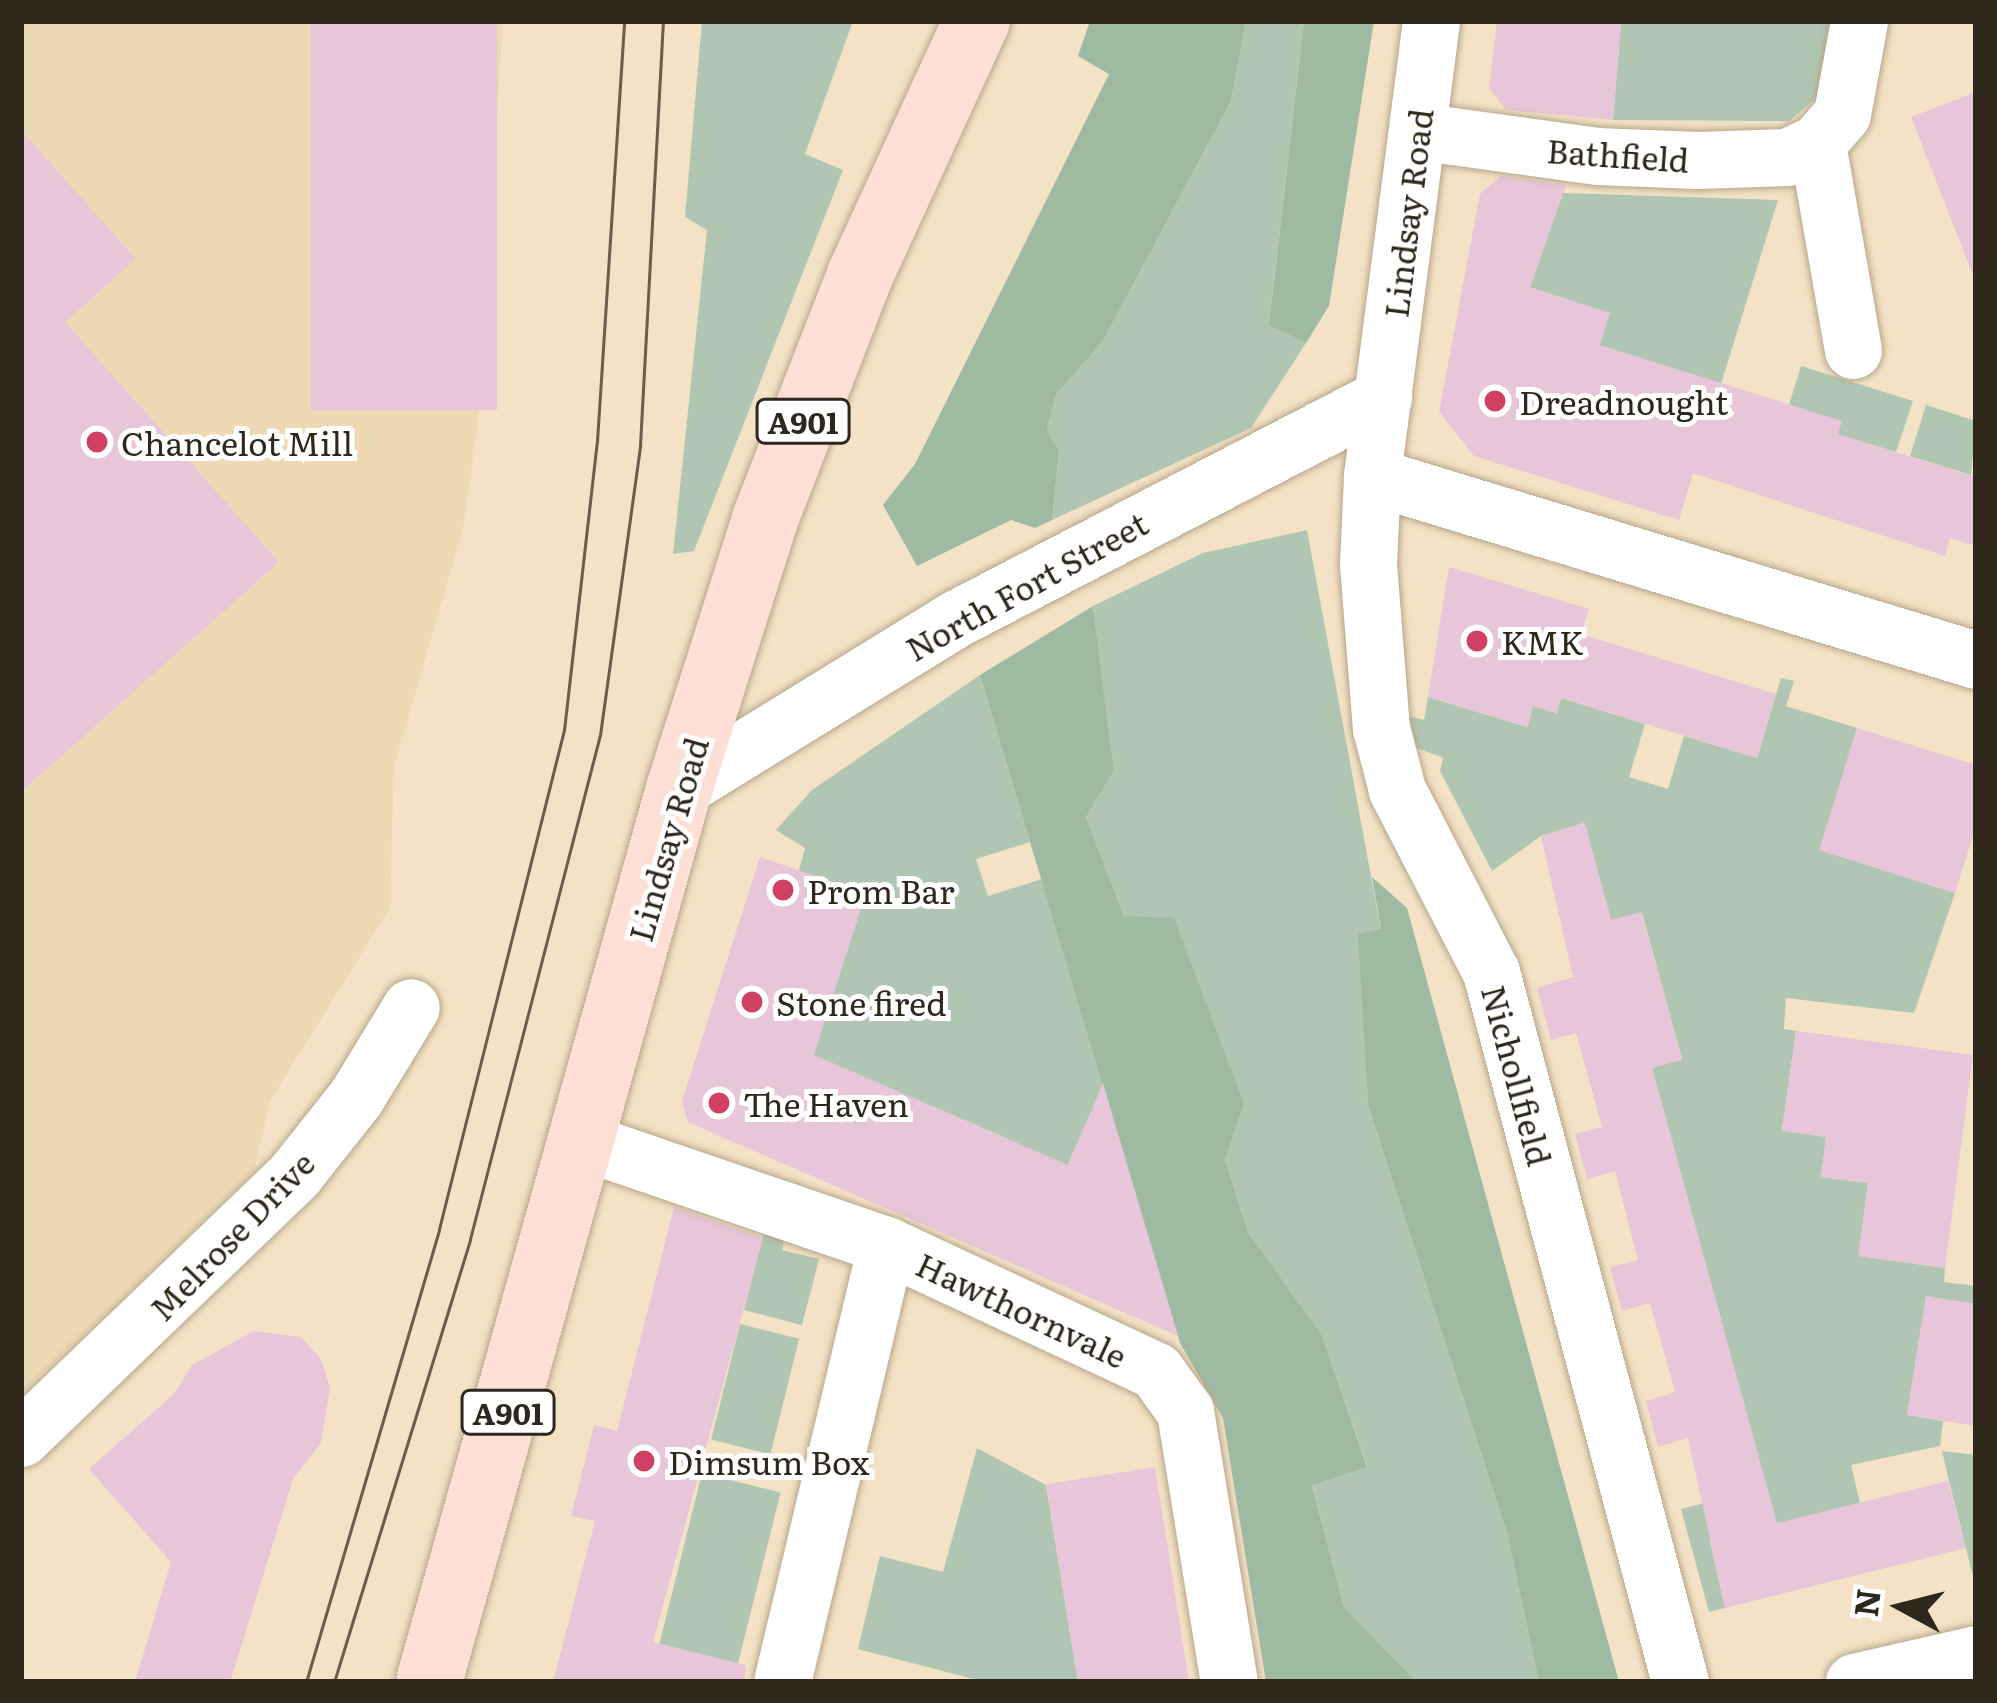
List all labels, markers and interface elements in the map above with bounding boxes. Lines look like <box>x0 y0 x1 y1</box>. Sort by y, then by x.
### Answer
street label: Lindsay Road <box>1375 106 1439 320</box>
street label: Bathfield <box>1546 129 1690 179</box>
place label: Dreadnought <box>1519 381 1728 421</box>
marker: Dreadnought <box>1482 388 1508 414</box>
road number: A901 <box>755 397 851 445</box>
place label: Chancelot Mill <box>121 422 353 462</box>
marker: Chancelot Mill <box>84 429 110 455</box>
street label: North Fort Street <box>898 502 1154 668</box>
place label: KMK <box>1501 621 1584 661</box>
marker: KMK <box>1464 628 1490 654</box>
street label: Lindsay Road <box>619 732 715 946</box>
place label: Prom Bar <box>807 870 955 910</box>
marker: Prom Bar <box>770 877 796 903</box>
street label: Nichollfield <box>1475 980 1561 1170</box>
place label: Stone fired <box>776 982 946 1022</box>
marker: Stone fired <box>739 989 765 1015</box>
place label: The Haven <box>743 1083 909 1123</box>
marker: The Haven <box>706 1090 732 1116</box>
street label: Melrose Drive <box>141 1142 321 1328</box>
street label: Hawthornvale <box>911 1243 1133 1375</box>
road number: A901 <box>460 1388 556 1436</box>
place label: Dimsum Box <box>668 1441 869 1481</box>
marker: Dimsum Box <box>631 1448 657 1474</box>
north arrow <box>1841 1547 1961 1667</box>
text: N <box>1839 1586 1891 1619</box>

